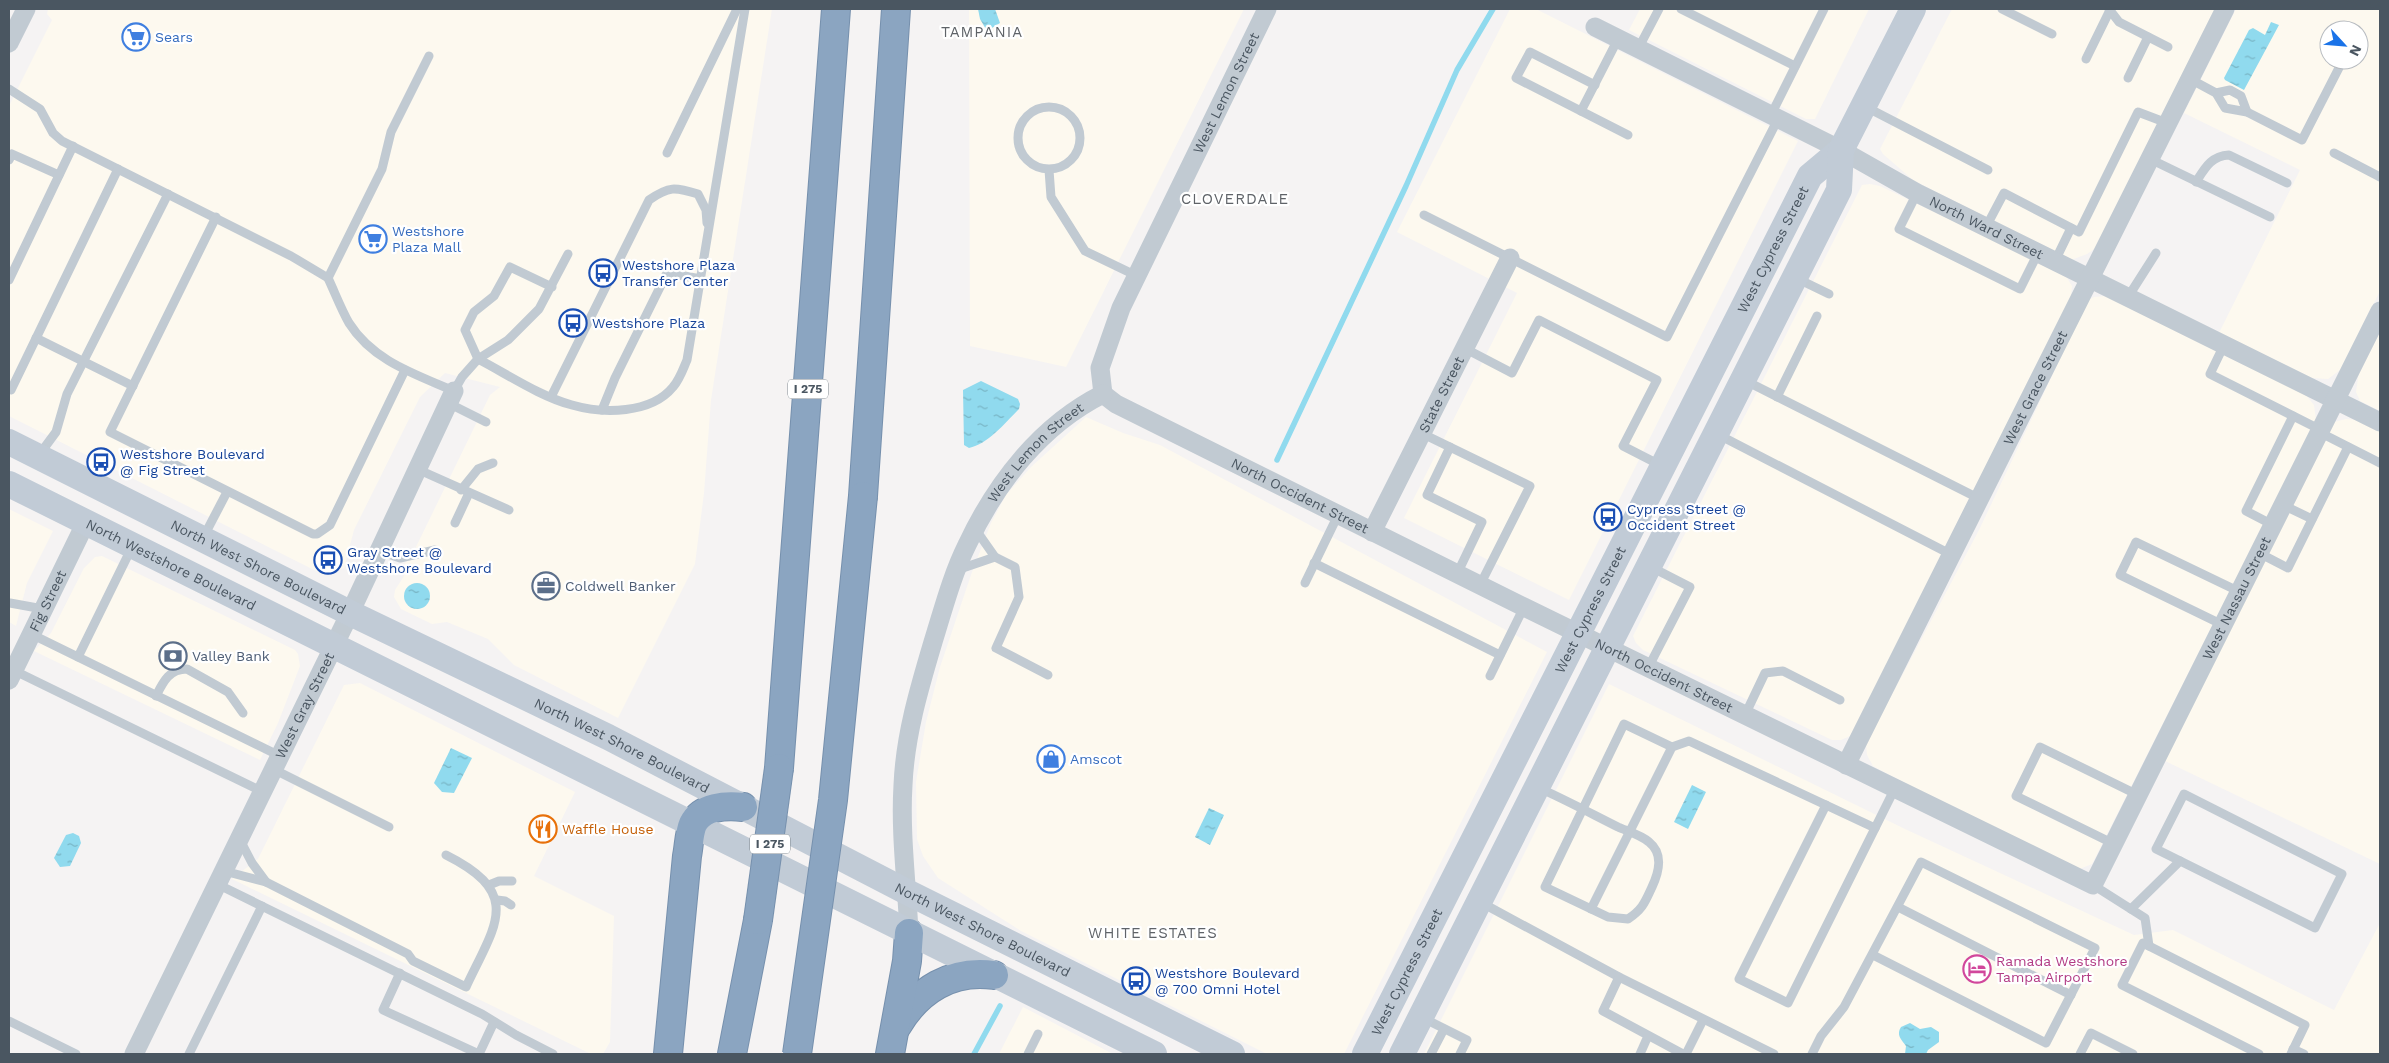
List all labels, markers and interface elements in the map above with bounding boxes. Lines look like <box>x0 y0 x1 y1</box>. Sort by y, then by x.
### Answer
north arrow <box>2319 20 2369 70</box>
supermarket icon: Sears <box>121 22 151 52</box>
district label: TAMPANIA <box>941 23 1023 41</box>
place label: Sears <box>155 29 193 45</box>
street label: West Lemon Street <box>1190 30 1262 156</box>
text: N <box>2346 43 2365 59</box>
street label: West Cypress Street <box>1734 183 1812 316</box>
district label: CLOVERDALE <box>1181 190 1289 208</box>
street label: North Ward Street <box>1927 193 2046 262</box>
place label: Westshore Plaza Mall <box>392 223 464 255</box>
supermarket icon: Westshore Plaza Mall <box>358 224 388 254</box>
place label: Westshore Plaza Transfer Center <box>622 257 735 289</box>
bus stop icon: Westshore Plaza Transfer Center <box>588 258 618 288</box>
bus stop icon: Westshore Plaza <box>558 308 588 338</box>
place label: Westshore Plaza <box>592 315 705 331</box>
street label: West Grace Street <box>2000 328 2070 447</box>
street label: State Street <box>1415 353 1467 435</box>
road number: I 275 <box>788 379 828 398</box>
street label: West Lemon Street <box>984 399 1086 505</box>
place label: Westshore Boulevard @ Fig Street <box>120 446 265 478</box>
bus stop icon: Westshore Boulevard @ Fig Street <box>86 447 116 477</box>
street label: North Occident Street <box>1229 455 1372 537</box>
place label: Cypress Street @ Occident Street <box>1627 501 1746 533</box>
bus stop icon: Cypress Street @ Occident Street <box>1593 502 1623 532</box>
street label: North Westshore Boulevard <box>83 516 259 614</box>
street label: North West Shore Boulevard <box>168 516 349 618</box>
street label: West Nassau Street <box>2199 534 2274 662</box>
place label: Gray Street @ Westshore Boulevard <box>347 544 492 576</box>
street label: West Cypress Street <box>1551 544 1629 676</box>
bus stop icon: Gray Street @ Westshore Boulevard <box>313 545 343 575</box>
street label: Fig Street <box>26 567 69 634</box>
office icon: Coldwell Banker <box>531 571 561 601</box>
place label: Coldwell Banker <box>565 578 676 594</box>
street label: North Occident Street <box>1593 635 1736 716</box>
bank icon: Valley Bank <box>158 641 188 671</box>
place label: Valley Bank <box>192 648 270 664</box>
street label: West Gray Street <box>272 650 337 761</box>
street label: North West Shore Boulevard <box>532 695 712 796</box>
shop icon: Amscot <box>1036 744 1066 774</box>
place label: Amscot <box>1070 751 1122 767</box>
restaurant icon: Waffle House <box>528 814 558 844</box>
place label: Waffle House <box>562 821 654 837</box>
road number: I 275 <box>750 834 790 854</box>
street label: North West Shore Boulevard <box>892 879 1073 980</box>
street label: West Cypress Street <box>1368 906 1445 1038</box>
district label: WHITE ESTATES <box>1088 924 1218 942</box>
place label: Ramada Westshore Tampa Airport <box>1996 953 2128 985</box>
hotel icon: Ramada Westshore Tampa Airport <box>1962 954 1992 984</box>
place label: Westshore Boulevard @ 700 Omni Hotel <box>1155 965 1300 997</box>
bus stop icon: Westshore Boulevard @ 700 Omni Hotel <box>1121 966 1151 996</box>

